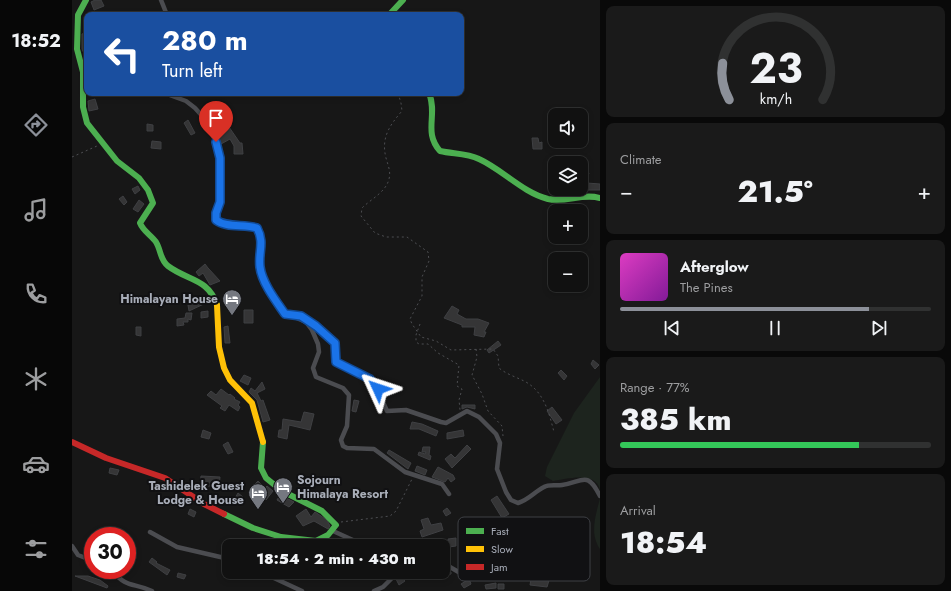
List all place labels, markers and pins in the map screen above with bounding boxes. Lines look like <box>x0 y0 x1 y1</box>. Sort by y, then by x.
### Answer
pin <box>199 101 233 142</box>
hotel icon: Himalayan House <box>221 288 243 316</box>
place label: Himalayan House <box>120 290 218 308</box>
place label: Sojourn Himalaya Resort <box>297 471 388 503</box>
hotel icon: Sojourn Himalaya Resort <box>272 476 294 504</box>
place label: Tashidelek Guest Lodge & House <box>149 477 244 509</box>
hotel icon: Tashidelek Guest Lodge & House <box>247 482 269 510</box>

